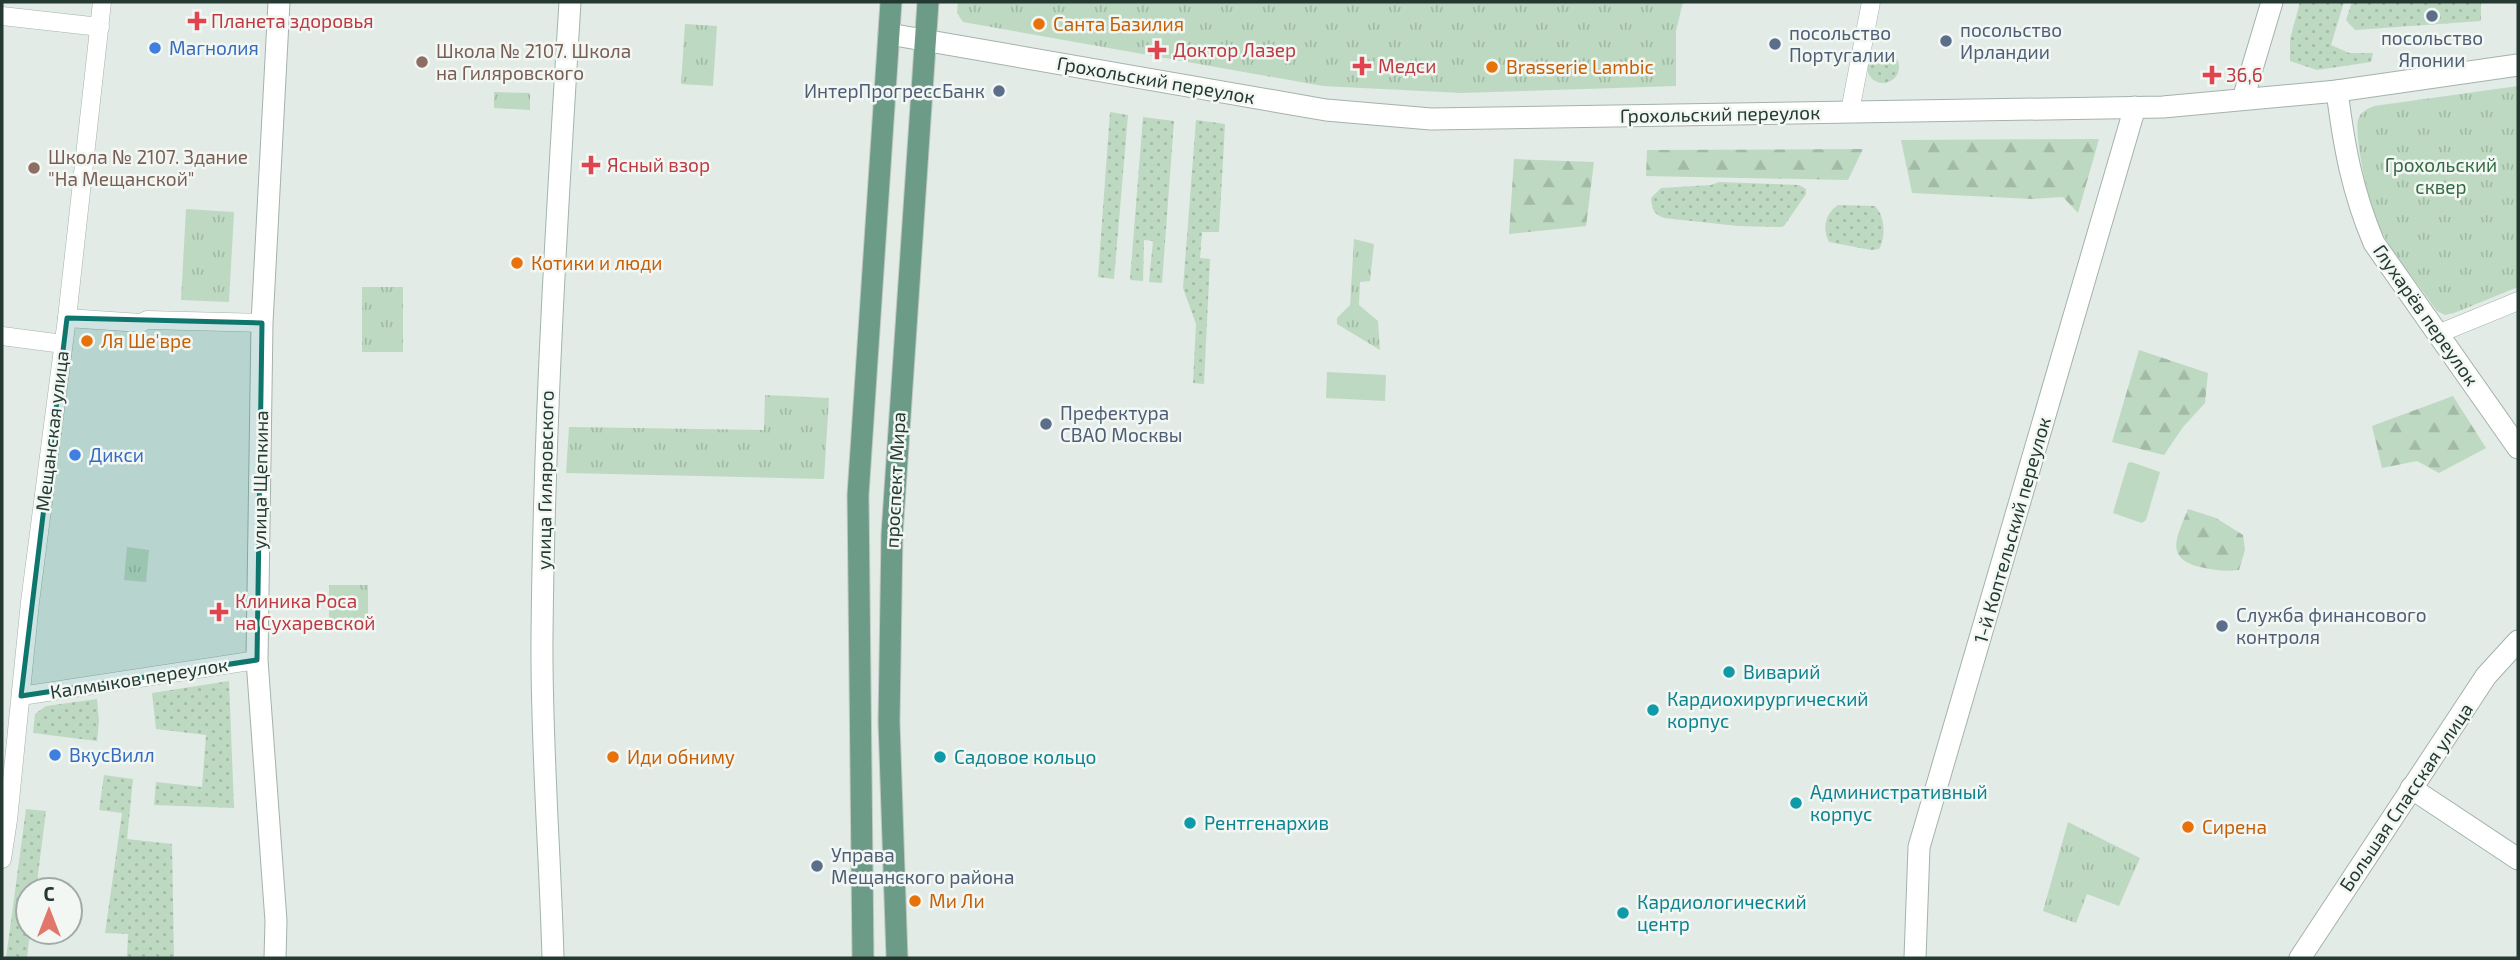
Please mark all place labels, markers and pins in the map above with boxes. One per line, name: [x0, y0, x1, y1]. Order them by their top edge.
marker: посольство Японии: [2424, 8, 2440, 24]
place label: Планета здоровья: [211, 9, 374, 32]
place label: Санта Базилия: [1053, 12, 1184, 35]
marker: Планета здоровья: [189, 13, 205, 29]
marker: Санта Базилия: [1031, 16, 1047, 32]
place label: посольство Ирландии: [1960, 18, 2062, 63]
place label: посольство Португалии: [1789, 21, 1895, 67]
place label: посольство Японии: [2381, 26, 2483, 71]
marker: посольство Ирландии: [1938, 33, 1954, 49]
place label: Магнолия: [169, 36, 259, 59]
marker: посольство Португалии: [1767, 36, 1783, 52]
place label: Доктор Лазер: [1173, 38, 1296, 61]
place label: Школа № 2107. Школа на Гиляровского: [436, 39, 631, 84]
marker: Магнолия: [147, 40, 163, 56]
marker: Доктор Лазер: [1147, 40, 1167, 60]
marker: Школа № 2107. Школа на Гиляровского: [414, 54, 430, 70]
place label: Медси: [1378, 54, 1436, 77]
place label: Brasserie Lambic: [1506, 55, 1654, 78]
marker: Медси: [1352, 56, 1372, 76]
marker: Brasserie Lambic: [1484, 59, 1500, 75]
place label: 36,6: [2226, 63, 2263, 86]
marker: 36,6: [2204, 67, 2220, 83]
place label: ИнтерПрогрессБанк: [804, 79, 985, 102]
marker: ИнтерПрогрессБанк: [991, 83, 1007, 99]
place label: Школа № 2107. Здание "На Мещанской": [48, 145, 248, 190]
place label: Ясный взор: [607, 153, 710, 176]
marker: Ясный взор: [581, 155, 601, 175]
marker: Школа № 2107. Здание "На Мещанской": [26, 160, 42, 176]
place label: Котики и люди: [531, 251, 662, 274]
marker: Котики и люди: [509, 255, 525, 271]
place label: Ля Ше'вре: [101, 329, 191, 352]
marker: Ля Ше'вре: [79, 333, 95, 349]
place label: Префектура СВАО Москвы: [1060, 401, 1183, 446]
marker: Префектура СВАО Москвы: [1038, 416, 1054, 432]
place label: Дикси: [89, 443, 144, 466]
marker: Дикси: [67, 447, 83, 463]
place label: Клиника Роса на Сухаревской: [235, 589, 375, 635]
marker: Клиника Роса на Сухаревской: [209, 602, 229, 622]
place label: Служба финансового контроля: [2236, 603, 2427, 648]
marker: Служба финансового контроля: [2214, 618, 2230, 634]
place label: Виварий: [1743, 660, 1820, 683]
marker: Виварий: [1721, 664, 1737, 680]
place label: Кардиохирургический корпус: [1667, 687, 1868, 733]
marker: Кардиохирургический корпус: [1645, 702, 1661, 718]
place label: ВкусВилл: [69, 743, 155, 767]
place label: Иди обниму: [627, 745, 735, 769]
place label: Садовое кольцо: [954, 745, 1096, 768]
marker: ВкусВилл: [47, 747, 63, 763]
marker: Иди обниму: [605, 749, 621, 765]
marker: Садовое кольцо: [932, 749, 948, 765]
place label: Административный корпус: [1810, 780, 1988, 826]
marker: Административный корпус: [1788, 795, 1804, 811]
place label: Рентгенархив: [1204, 811, 1329, 834]
marker: Рентгенархив: [1182, 815, 1198, 831]
place label: Сирена: [2202, 815, 2267, 838]
marker: Сирена: [2180, 819, 2196, 835]
place label: Управа Мещанского района: [831, 843, 1014, 888]
marker: Управа Мещанского района: [809, 858, 825, 874]
place label: Ми Ли: [929, 889, 985, 912]
place label: Кардиологический центр: [1637, 890, 1807, 935]
marker: Ми Ли: [907, 893, 923, 909]
marker: Кардиологический центр: [1615, 905, 1631, 921]

